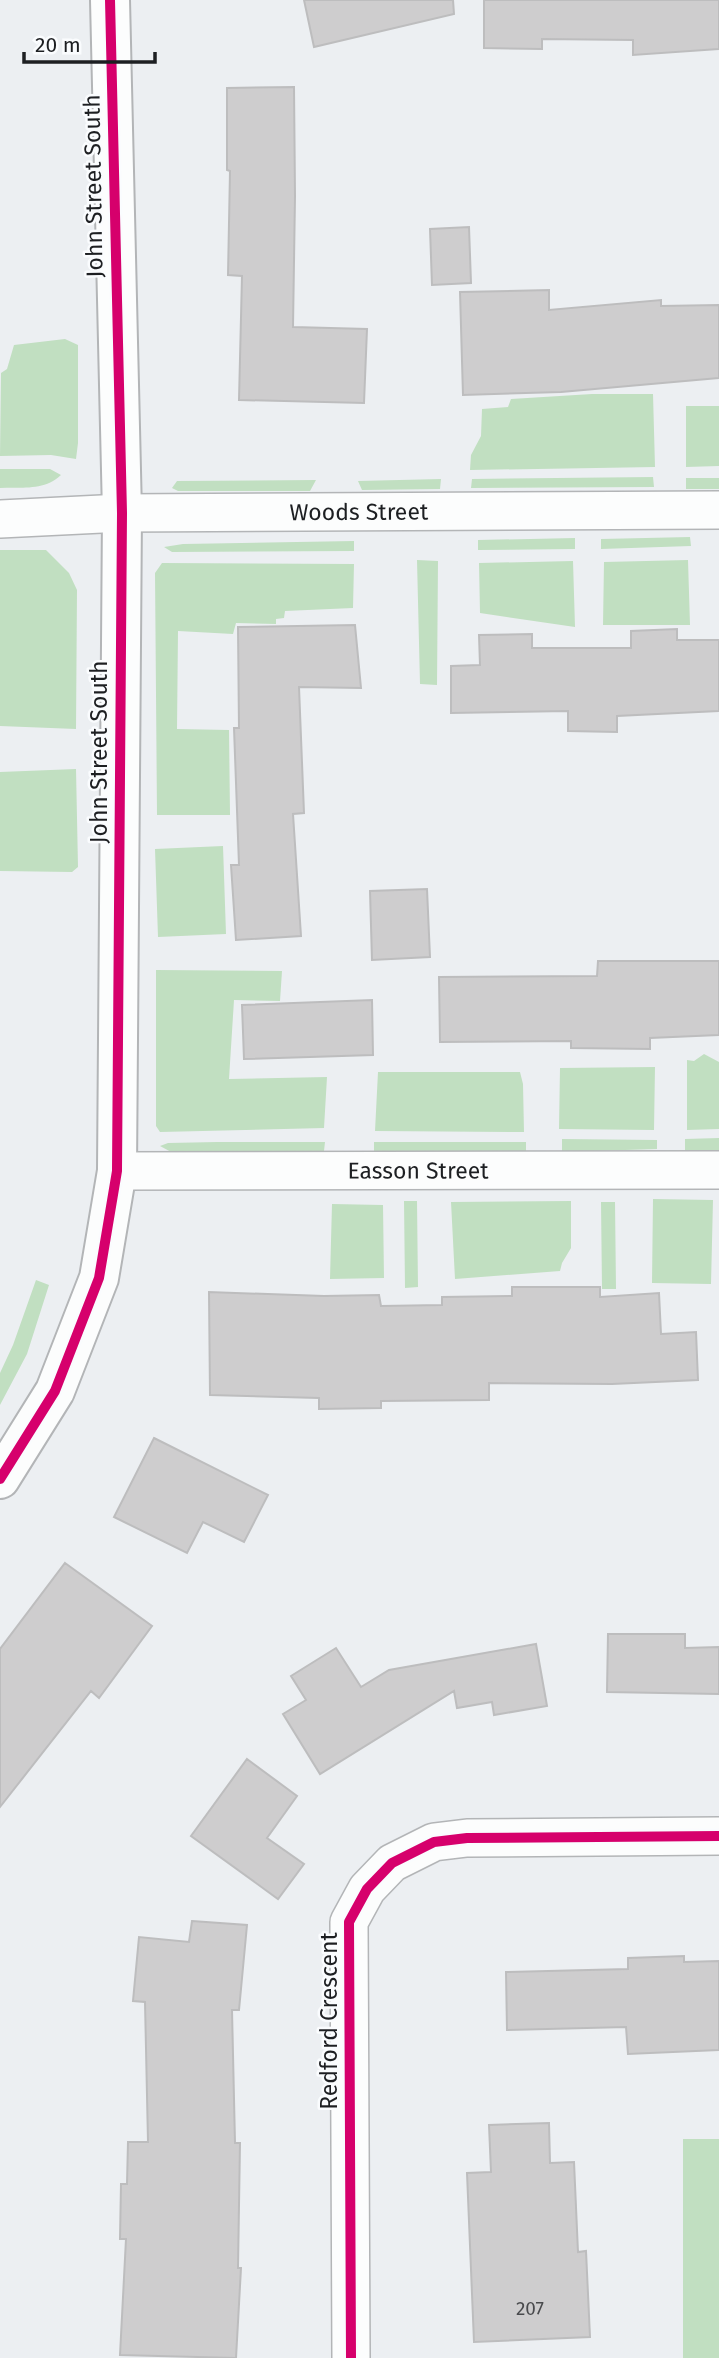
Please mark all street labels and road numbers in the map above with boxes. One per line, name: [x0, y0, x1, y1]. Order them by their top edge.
street label: John Street South: [77, 94, 109, 278]
street label: Woods Street: [289, 497, 429, 526]
street label: John Street South: [85, 660, 113, 844]
street label: Easson Street: [347, 1156, 489, 1185]
street label: Redford Crescent: [315, 1931, 343, 2110]

